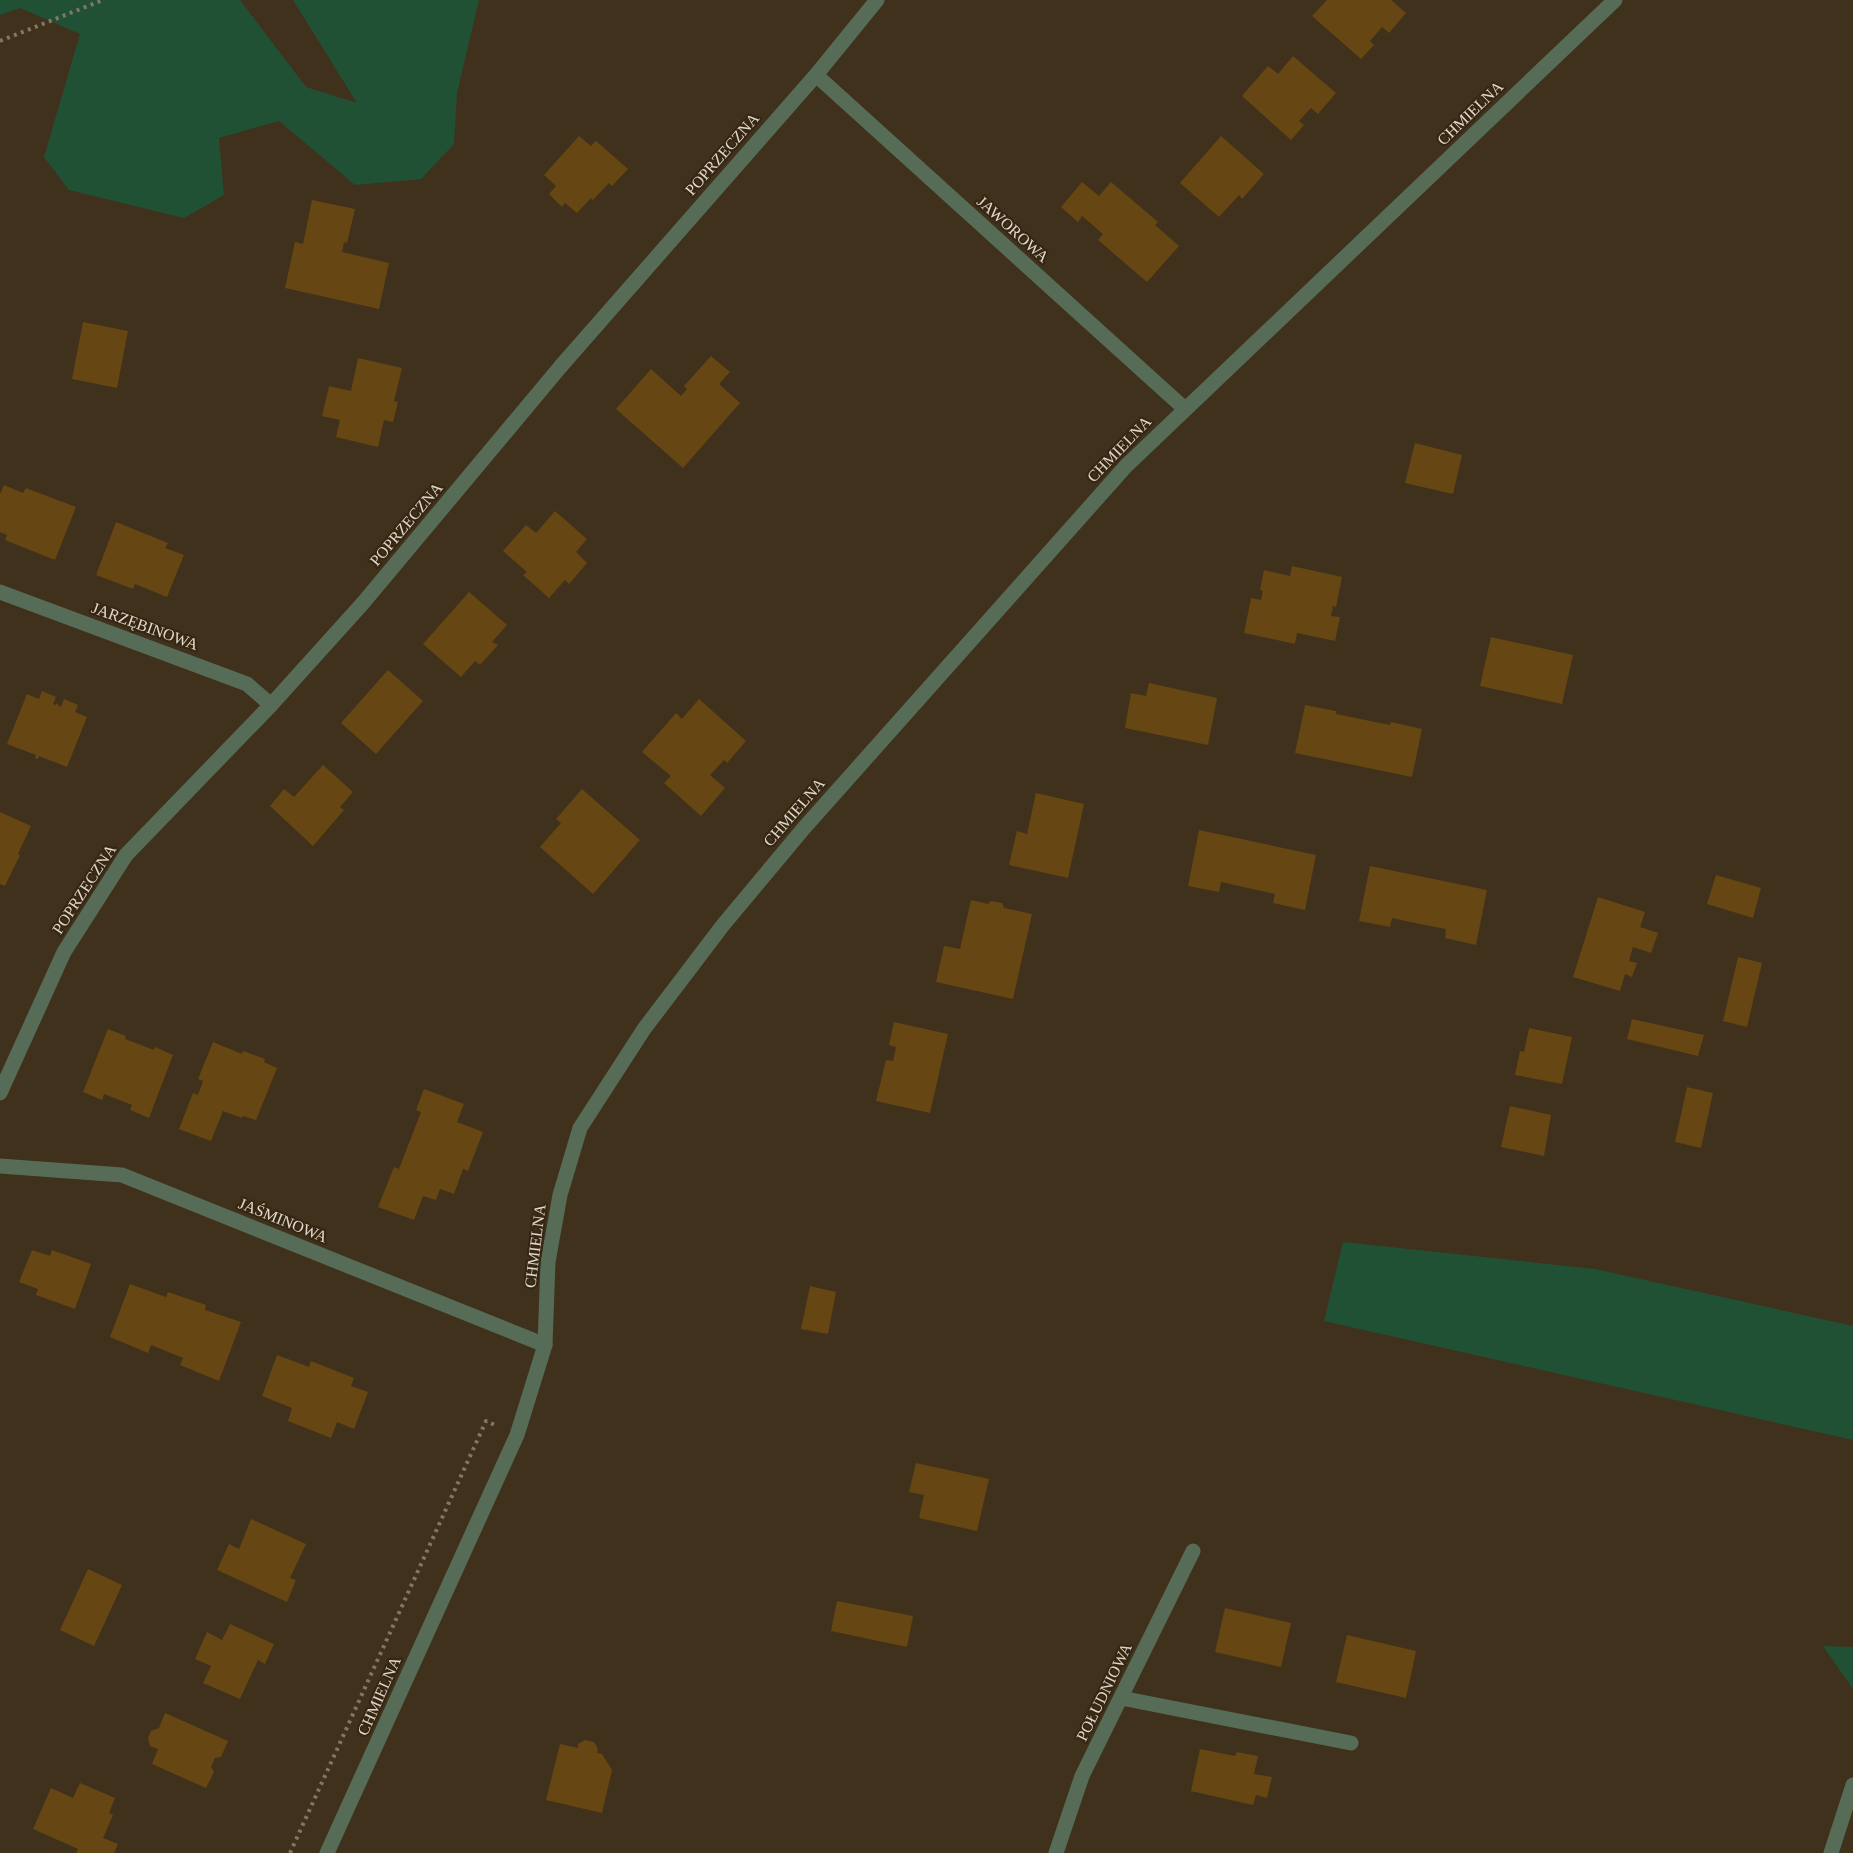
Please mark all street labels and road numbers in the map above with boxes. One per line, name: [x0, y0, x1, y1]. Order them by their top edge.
street label: CHMIELNA: [1434, 77, 1507, 148]
street label: POPRZECZNA: [682, 109, 763, 198]
street label: JAWOROWA: [974, 192, 1053, 266]
street label: CHMIELNA: [1084, 412, 1155, 485]
street label: POPRZECZNA: [366, 479, 446, 569]
street label: JARZĘBINOWA: [89, 599, 201, 654]
street label: CHMIELNA: [760, 774, 828, 849]
street label: POPRZECZNA: [49, 841, 119, 937]
street label: JAŚMINOWA: [236, 1194, 331, 1246]
street label: CHMIELNA: [521, 1203, 549, 1289]
street label: POŁUDNIOWA: [1073, 1640, 1135, 1744]
street label: CHMIELNA: [354, 1654, 404, 1738]

